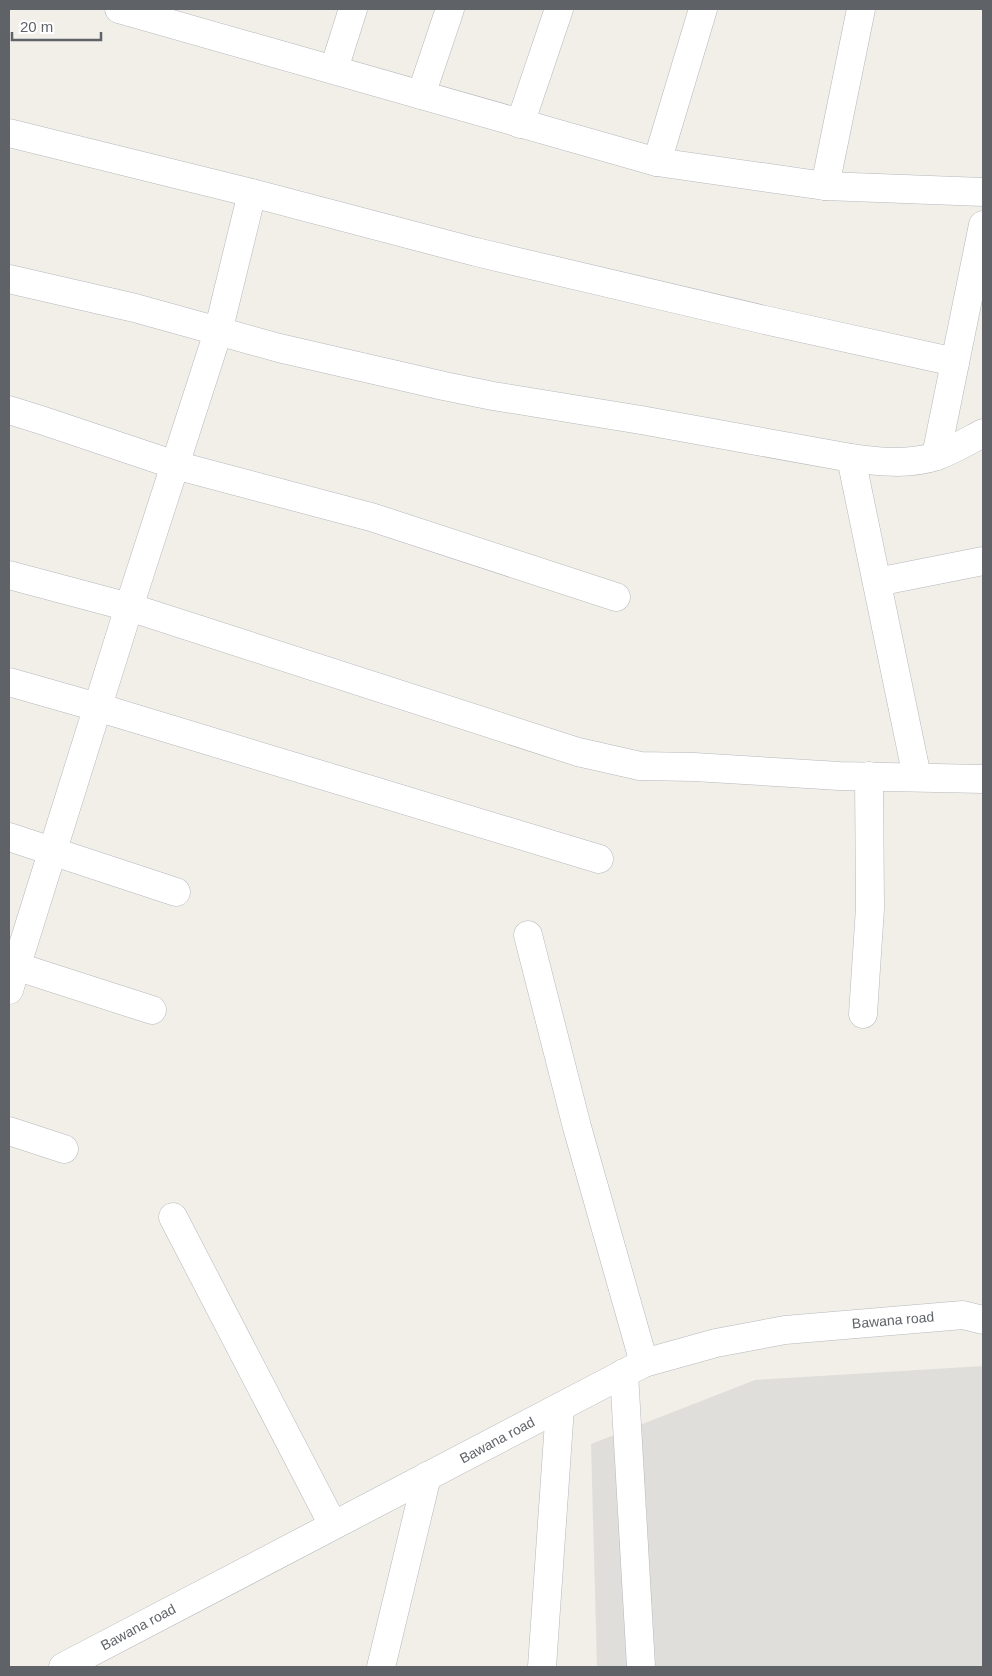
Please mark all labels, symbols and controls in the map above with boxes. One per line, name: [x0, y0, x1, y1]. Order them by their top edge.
scale bar: [12, 10, 101, 42]
text: 20 m: [20, 18, 53, 35]
street label: Bawana road: [851, 1308, 935, 1332]
street label: Bawana road: [457, 1414, 537, 1466]
street label: Bawana road: [98, 1601, 178, 1653]

